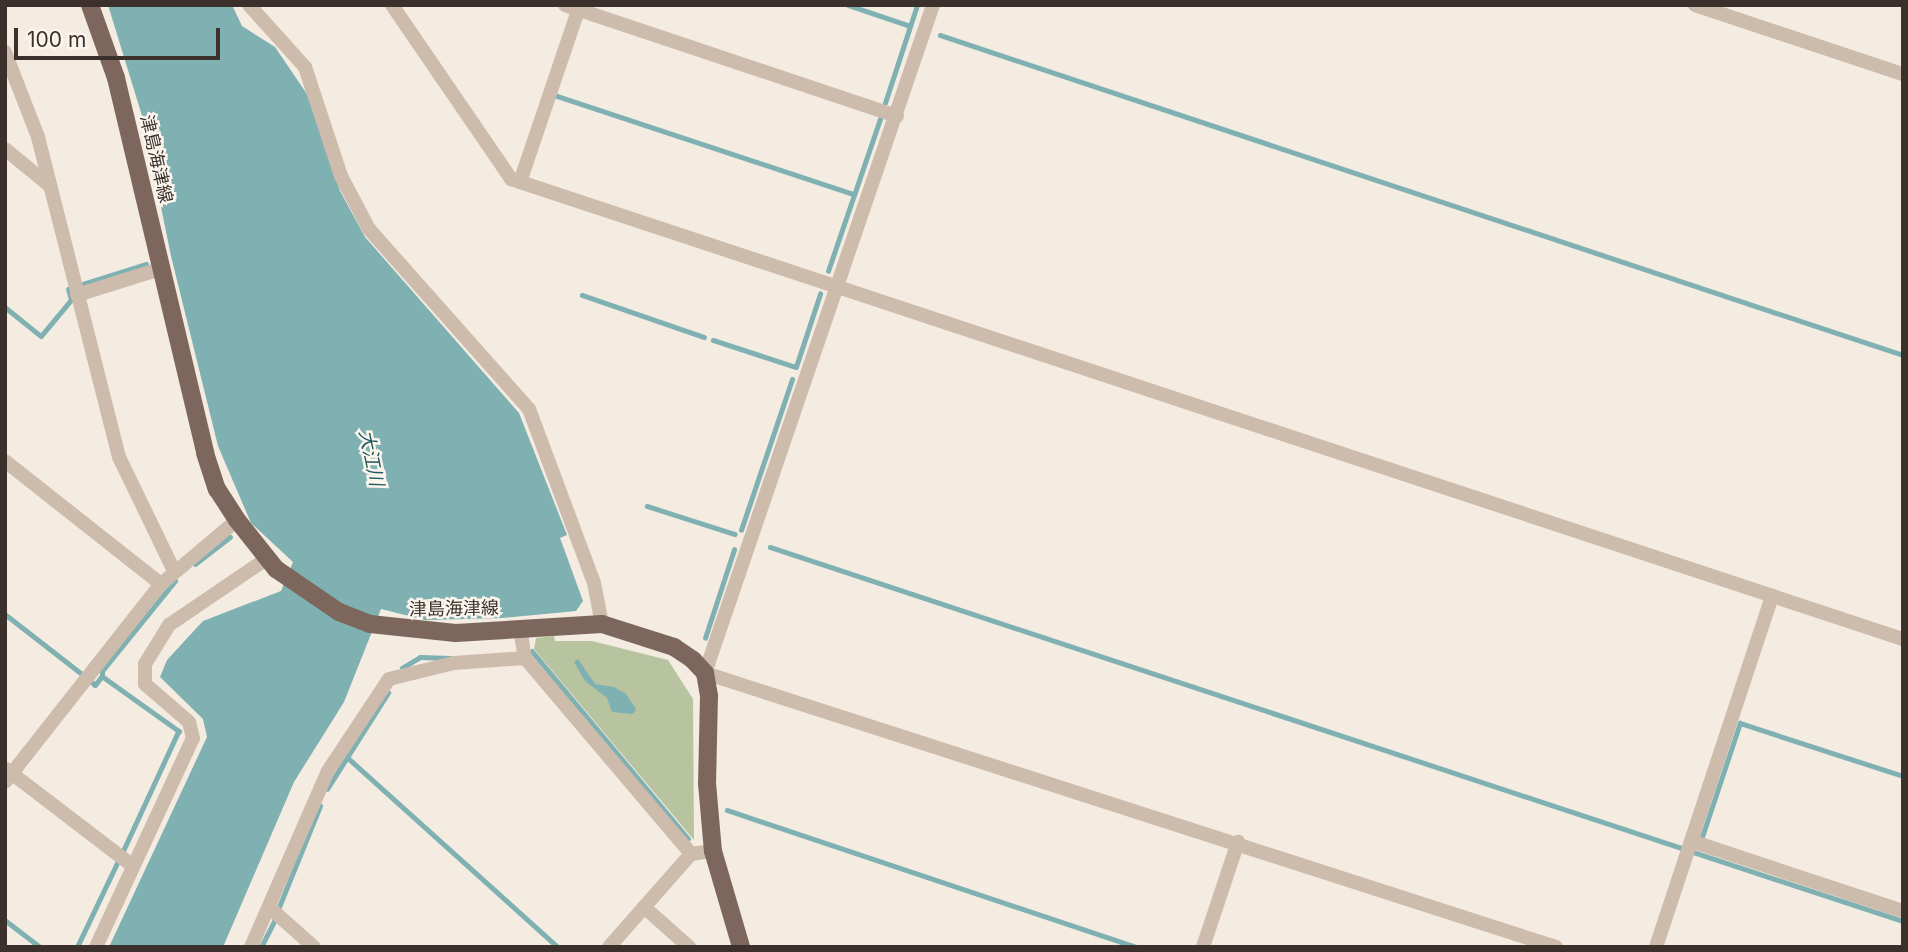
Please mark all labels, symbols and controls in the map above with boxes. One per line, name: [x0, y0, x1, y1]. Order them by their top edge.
scale bar: [18, 14, 224, 58]
text: 100 m: [27, 27, 86, 52]
street label: 津島海津線: [135, 113, 177, 205]
water label: 大江川: [354, 428, 388, 488]
street label: 津島海津線: [409, 597, 499, 621]

